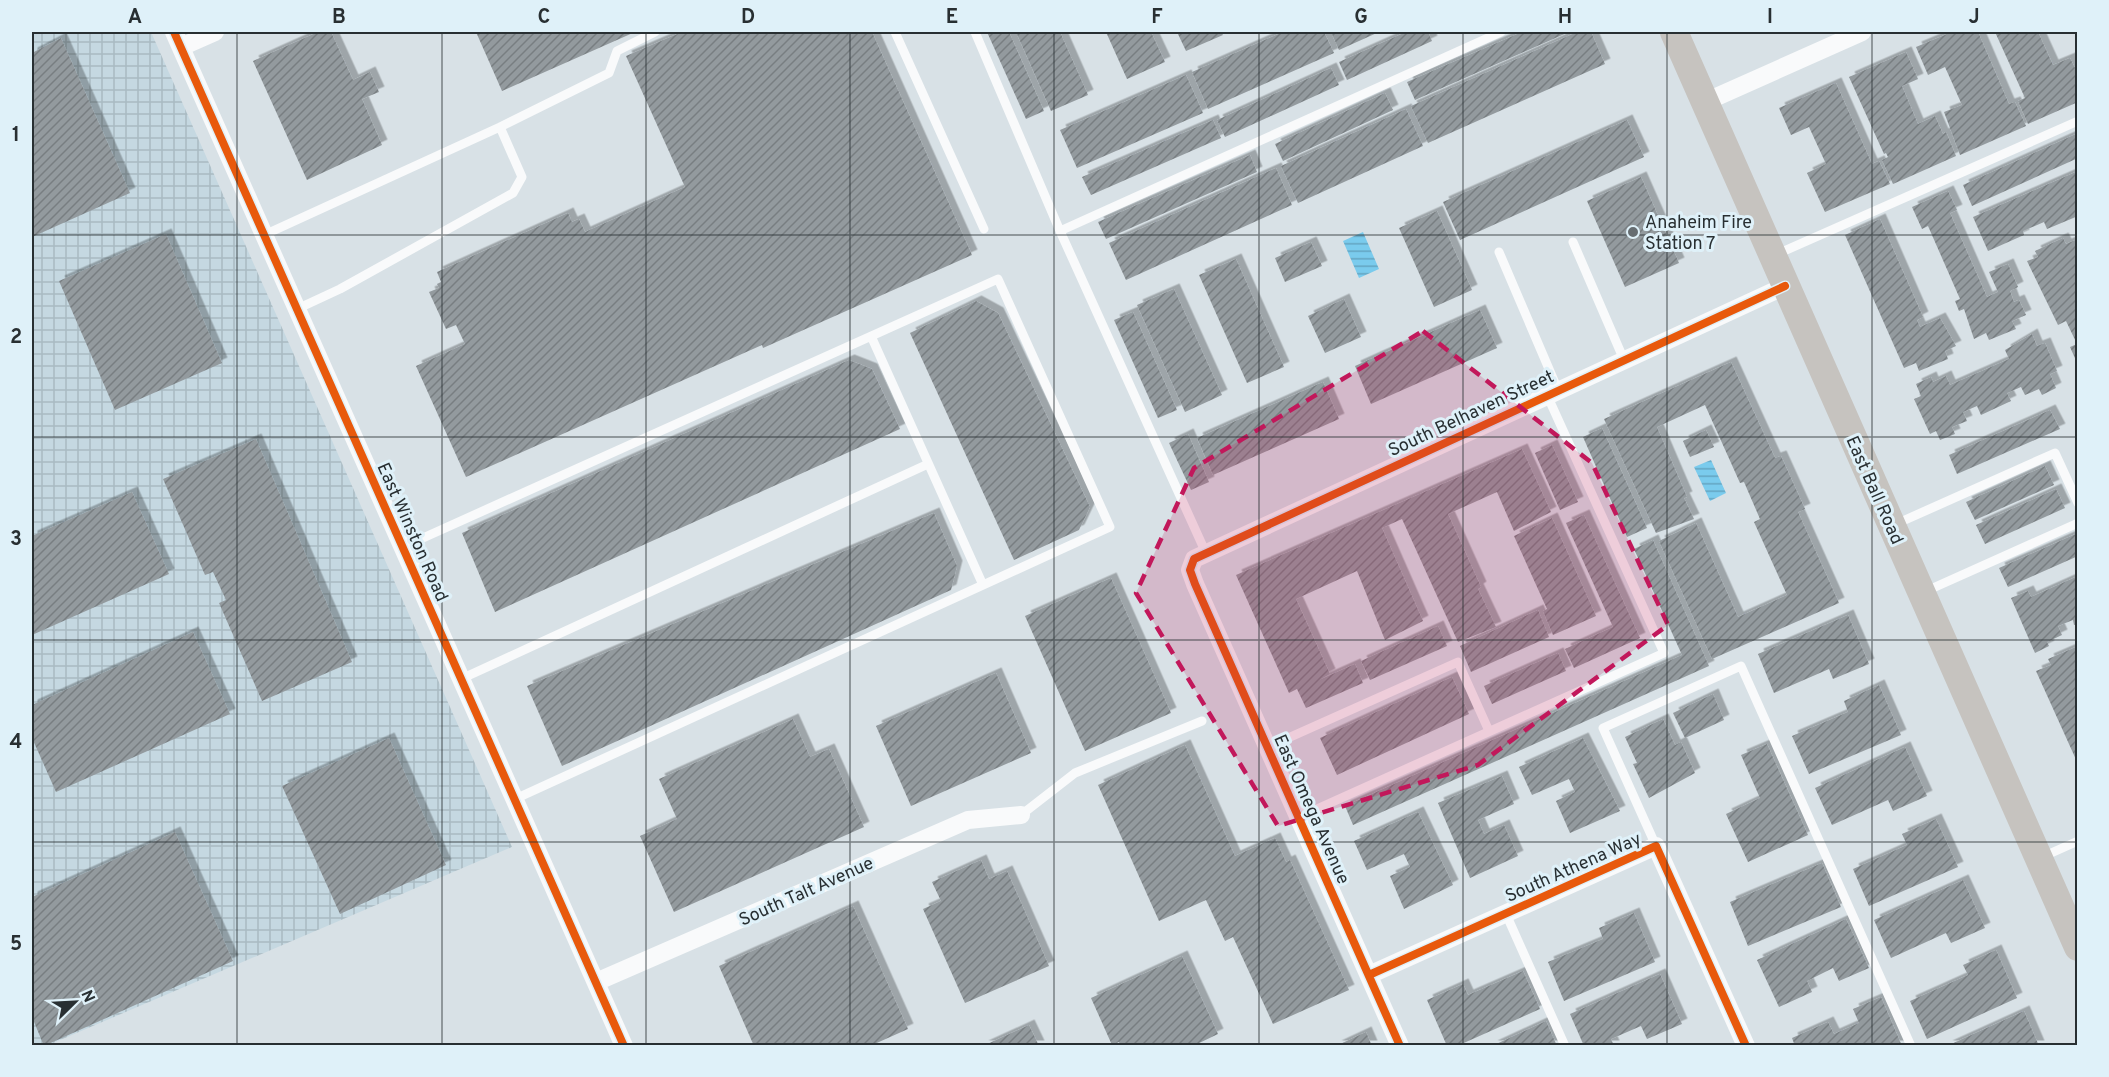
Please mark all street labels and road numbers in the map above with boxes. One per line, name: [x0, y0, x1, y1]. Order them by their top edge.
street label: South Belhaven Street: [1385, 366, 1558, 463]
street label: East Ball Road: [1839, 433, 1908, 548]
street label: East Winston Road: [371, 460, 453, 606]
street label: East Omega Avenue: [1267, 731, 1354, 888]
street label: South Athena Way: [1502, 828, 1645, 909]
street label: South Talt Avenue: [736, 852, 877, 932]

